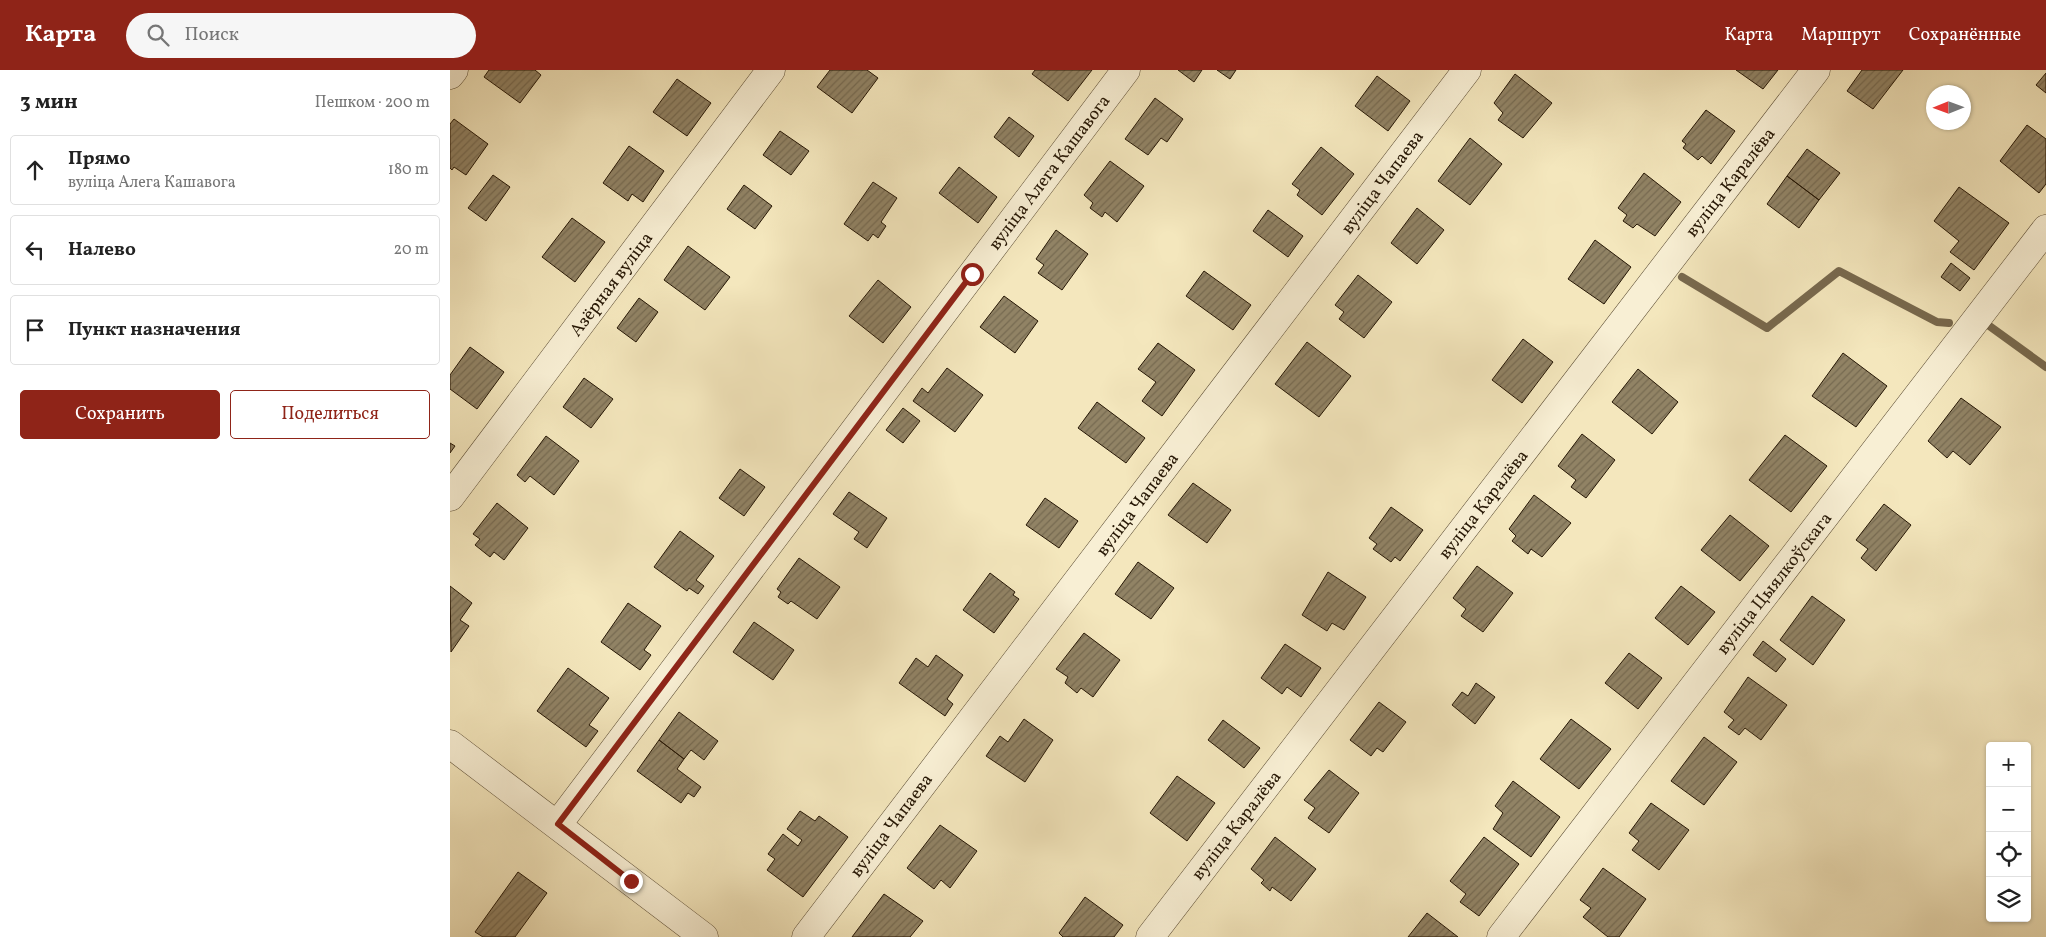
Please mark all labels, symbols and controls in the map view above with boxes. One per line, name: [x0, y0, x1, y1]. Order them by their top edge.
search box: [126, 13, 476, 58]
text: Карта: [25, 18, 96, 52]
icon: search: [144, 21, 172, 49]
text: Поиск: [184, 22, 239, 48]
text: Карта: [1724, 23, 1773, 48]
text: Маршрут: [1801, 23, 1881, 48]
text: Сохранённые: [1909, 23, 2021, 48]
north arrow: [1926, 85, 1971, 130]
text: 3 мин: [20, 88, 78, 117]
street label: вуліца Алега Кашавога: [983, 90, 1117, 256]
text: Пешком · 200 m: [315, 92, 430, 114]
street label: вуліца Каралёва: [1680, 123, 1782, 243]
street label: вуліца Чапаева: [1336, 126, 1431, 240]
text: Прямо: [68, 146, 130, 172]
icon: ahead: [21, 156, 49, 184]
text: 180 m: [388, 159, 429, 181]
text: вуліца Алега Кашавога: [68, 172, 236, 194]
street label: Азёрная вуліца: [565, 227, 660, 342]
icon: left: [21, 236, 49, 264]
text: Налево: [68, 237, 136, 263]
text: 20 m: [394, 239, 429, 261]
route start: [961, 263, 984, 286]
icon: arrive: [21, 316, 49, 344]
text: Пункт назначения: [68, 317, 241, 343]
button: Сохранить: [20, 390, 220, 439]
button: Поделиться: [230, 390, 430, 439]
street label: вуліца Каралёва: [1433, 445, 1535, 565]
street label: вуліца Чапаева: [1091, 448, 1186, 562]
street label: вуліца Цыялкоўскага: [1712, 507, 1839, 660]
map controls: [1986, 742, 2031, 922]
button: +: [1986, 742, 2031, 787]
street label: вуліца Каралёва: [1186, 766, 1288, 886]
street label: вуліца Чапаева: [845, 769, 940, 883]
button: −: [1986, 787, 2031, 832]
button: locate: [1986, 832, 2031, 877]
route end: [620, 870, 643, 893]
button: layers: [1986, 877, 2031, 922]

